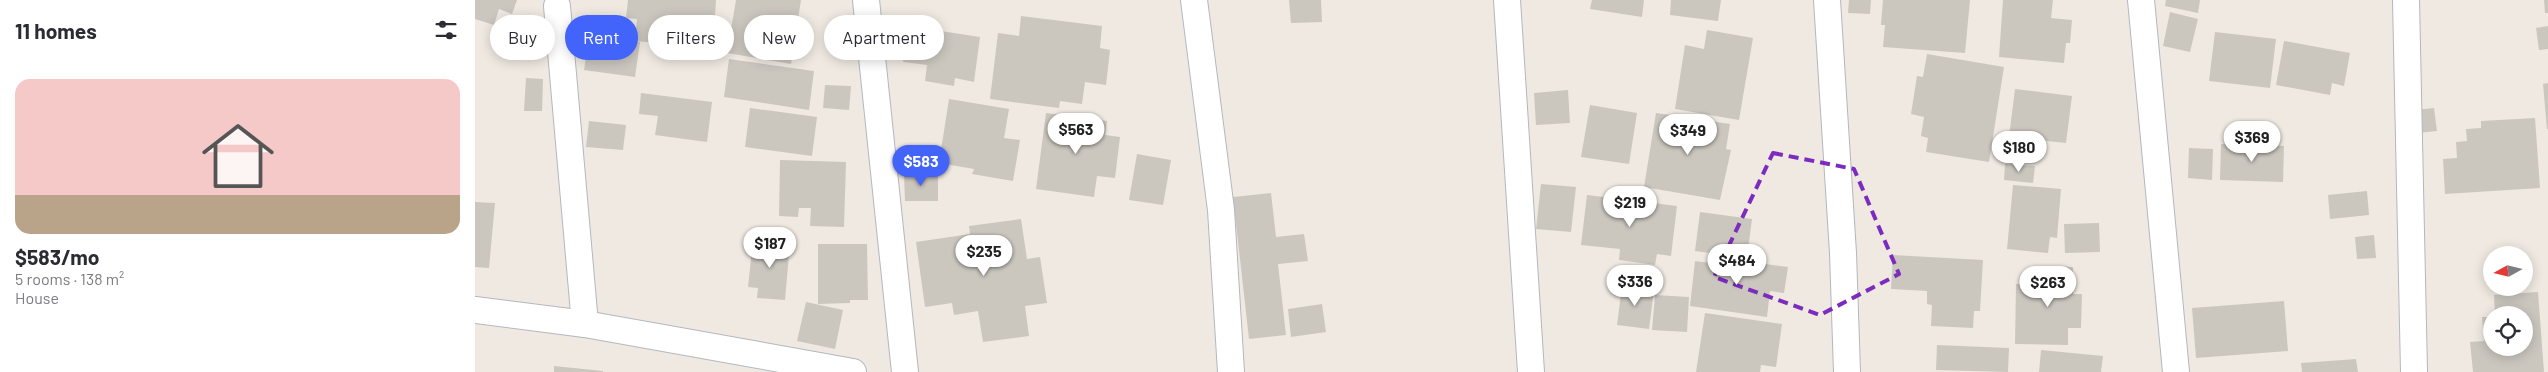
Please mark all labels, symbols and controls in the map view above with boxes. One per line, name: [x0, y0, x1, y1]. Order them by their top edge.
chip: Buy: [490, 15, 555, 60]
chip: Rent: [565, 15, 638, 60]
chip: Filters: [648, 15, 734, 60]
chip: New: [744, 15, 814, 60]
chip: Apartment: [824, 15, 944, 60]
icon: filters: [432, 16, 460, 44]
text: 11 homes: [15, 18, 97, 43]
icon: home: [193, 111, 283, 201]
pin: $563: [1046, 112, 1106, 155]
pin: $349: [1658, 114, 1718, 156]
text: $563: [1058, 119, 1094, 138]
text: $349: [1670, 120, 1706, 139]
pin: $369: [2222, 120, 2282, 163]
text: $369: [2235, 127, 2269, 146]
pin: $180: [1989, 130, 2049, 173]
text: $180: [2003, 137, 2035, 156]
pin: $583: [891, 144, 951, 187]
text: $583: [903, 151, 939, 170]
pin: $219: [1600, 186, 1660, 228]
text: $219: [1614, 192, 1646, 211]
pin: $187: [740, 226, 800, 269]
text: $187: [754, 233, 786, 252]
pin: $235: [954, 234, 1014, 277]
text: $235: [966, 241, 1002, 260]
text: $583/mo: [15, 244, 100, 269]
pin: $484: [1707, 244, 1767, 286]
north arrow: [2483, 246, 2533, 296]
map controls: [2483, 246, 2533, 356]
text: $484: [1718, 250, 1756, 269]
pin: $336: [1605, 264, 1665, 307]
pin: $263: [2018, 266, 2078, 308]
text: 5 rooms · 138 m²: [15, 269, 124, 288]
text: $336: [1617, 271, 1653, 290]
text: $263: [2030, 272, 2066, 291]
text: House: [15, 288, 59, 307]
button: locate: [2483, 306, 2533, 356]

